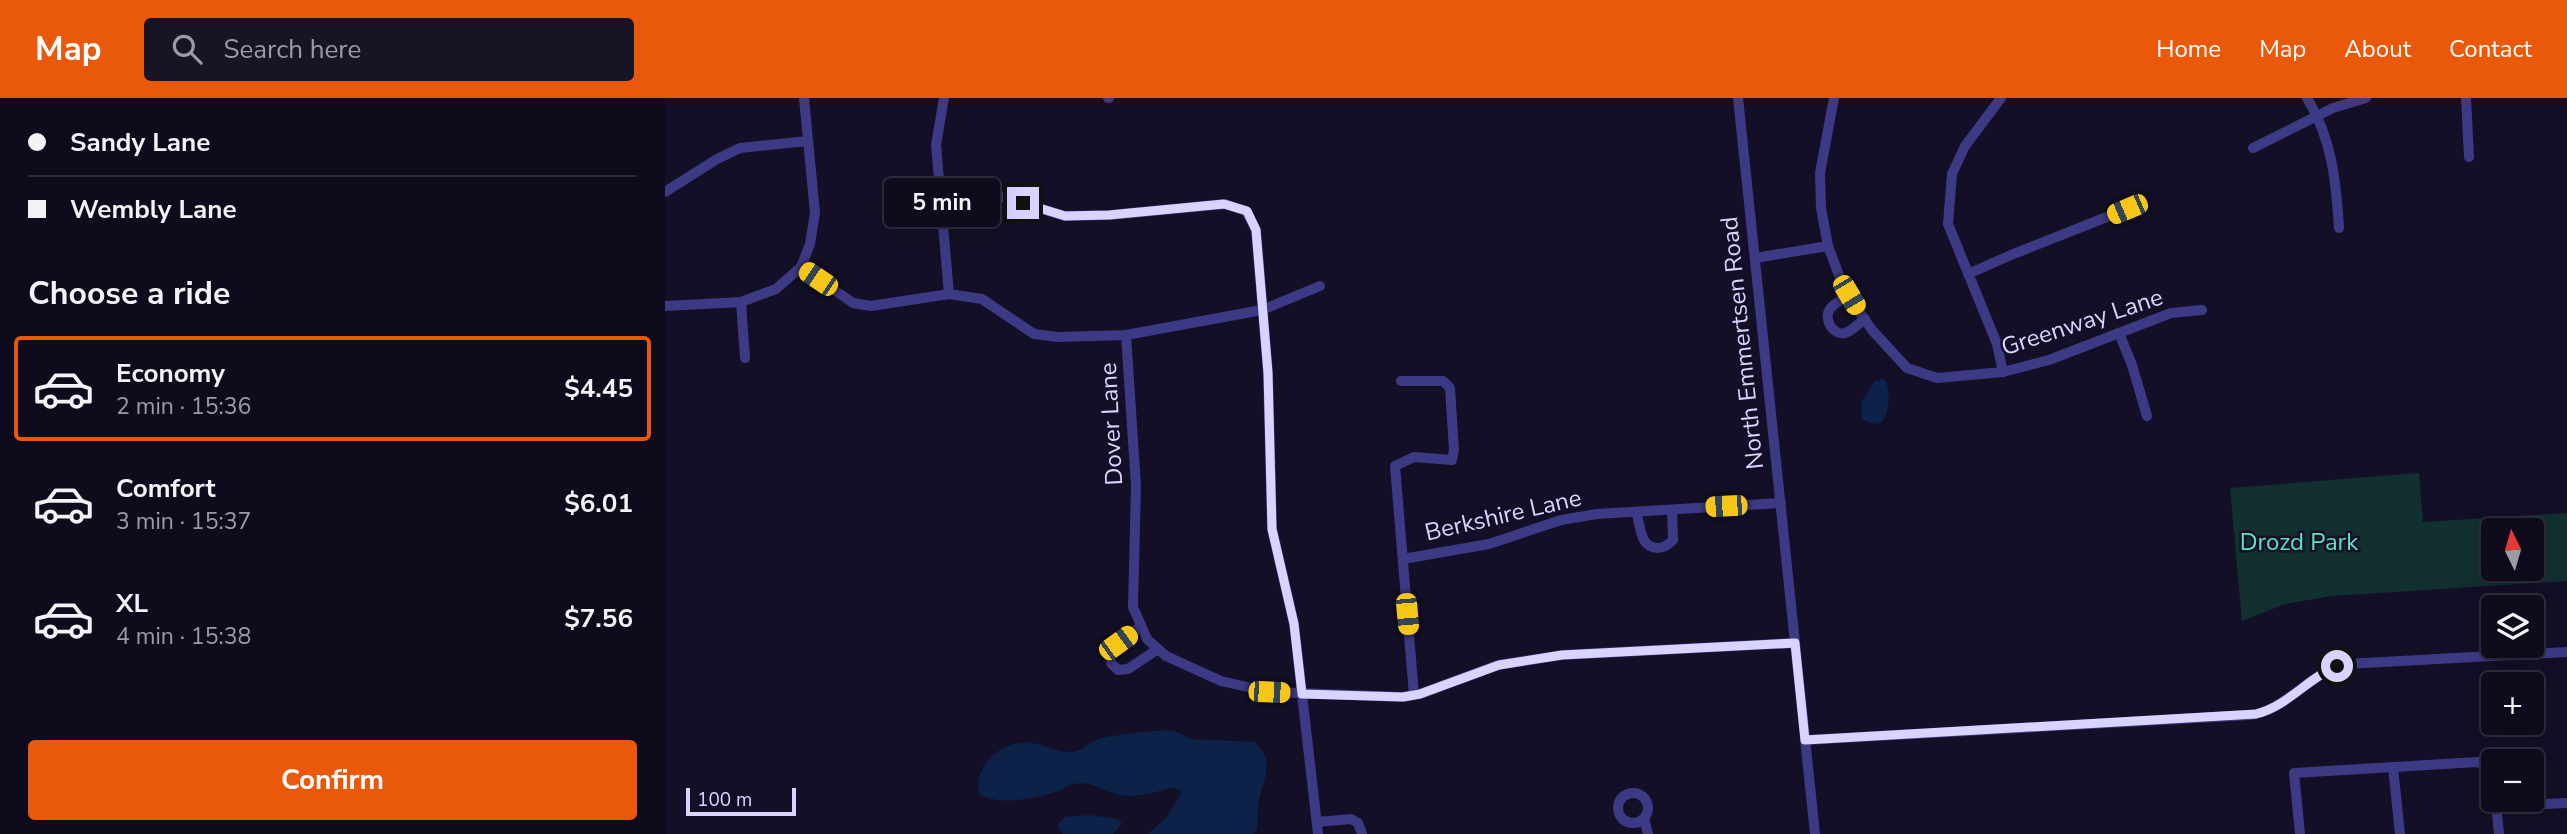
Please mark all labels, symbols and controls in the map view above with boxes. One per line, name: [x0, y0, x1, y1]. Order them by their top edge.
search box: [144, 18, 634, 81]
text: Map: [35, 27, 102, 72]
icon: search: [168, 30, 206, 68]
text: Search here: [224, 32, 361, 67]
text: Home: [2156, 33, 2221, 65]
text: Map: [2259, 33, 2306, 65]
text: About: [2344, 33, 2411, 65]
text: Contact: [2449, 33, 2532, 65]
text: Sandy Lane: [70, 125, 210, 160]
callout: 5 min: [883, 178, 999, 228]
text: 5 min: [912, 187, 972, 218]
route end: [1007, 187, 1039, 219]
car: [2104, 191, 2151, 227]
text: Wembly Lane: [70, 192, 237, 227]
street label: North Emmertsen Road: [1713, 215, 1771, 471]
car: [795, 259, 842, 299]
text: Choose a ride: [28, 272, 230, 315]
car: [1830, 272, 1869, 318]
street label: Greenway Lane: [1997, 281, 2167, 363]
text: Economy: [116, 356, 225, 391]
icon: car: [32, 357, 95, 420]
street label: Dover Lane: [1092, 362, 1130, 486]
text: $4.45: [564, 371, 633, 406]
text: 2 min · 15:36: [116, 391, 251, 422]
text: Comfort: [116, 471, 216, 506]
icon: car: [32, 472, 95, 535]
street label: Berkshire Lane: [1422, 481, 1584, 549]
text: $6.01: [564, 486, 633, 521]
car: [1705, 494, 1748, 518]
text: 3 min · 15:37: [116, 506, 251, 537]
north arrow: [2481, 518, 2545, 581]
map controls: [2481, 518, 2544, 812]
park label: Drozd Park: [2240, 526, 2359, 558]
text: XL: [116, 586, 148, 621]
icon: car: [32, 587, 95, 650]
car: [1395, 592, 1420, 636]
button: layers: [2481, 595, 2544, 658]
text: $7.56: [564, 601, 633, 636]
text: 4 min · 15:38: [116, 621, 251, 652]
car: [1095, 622, 1142, 664]
route start: [2321, 650, 2353, 682]
button: +: [2481, 672, 2544, 735]
car: [1248, 681, 1291, 703]
button: Confirm: [28, 740, 637, 820]
button: −: [2481, 749, 2544, 812]
scale bar: [686, 785, 796, 817]
text: 100 m: [697, 787, 752, 813]

